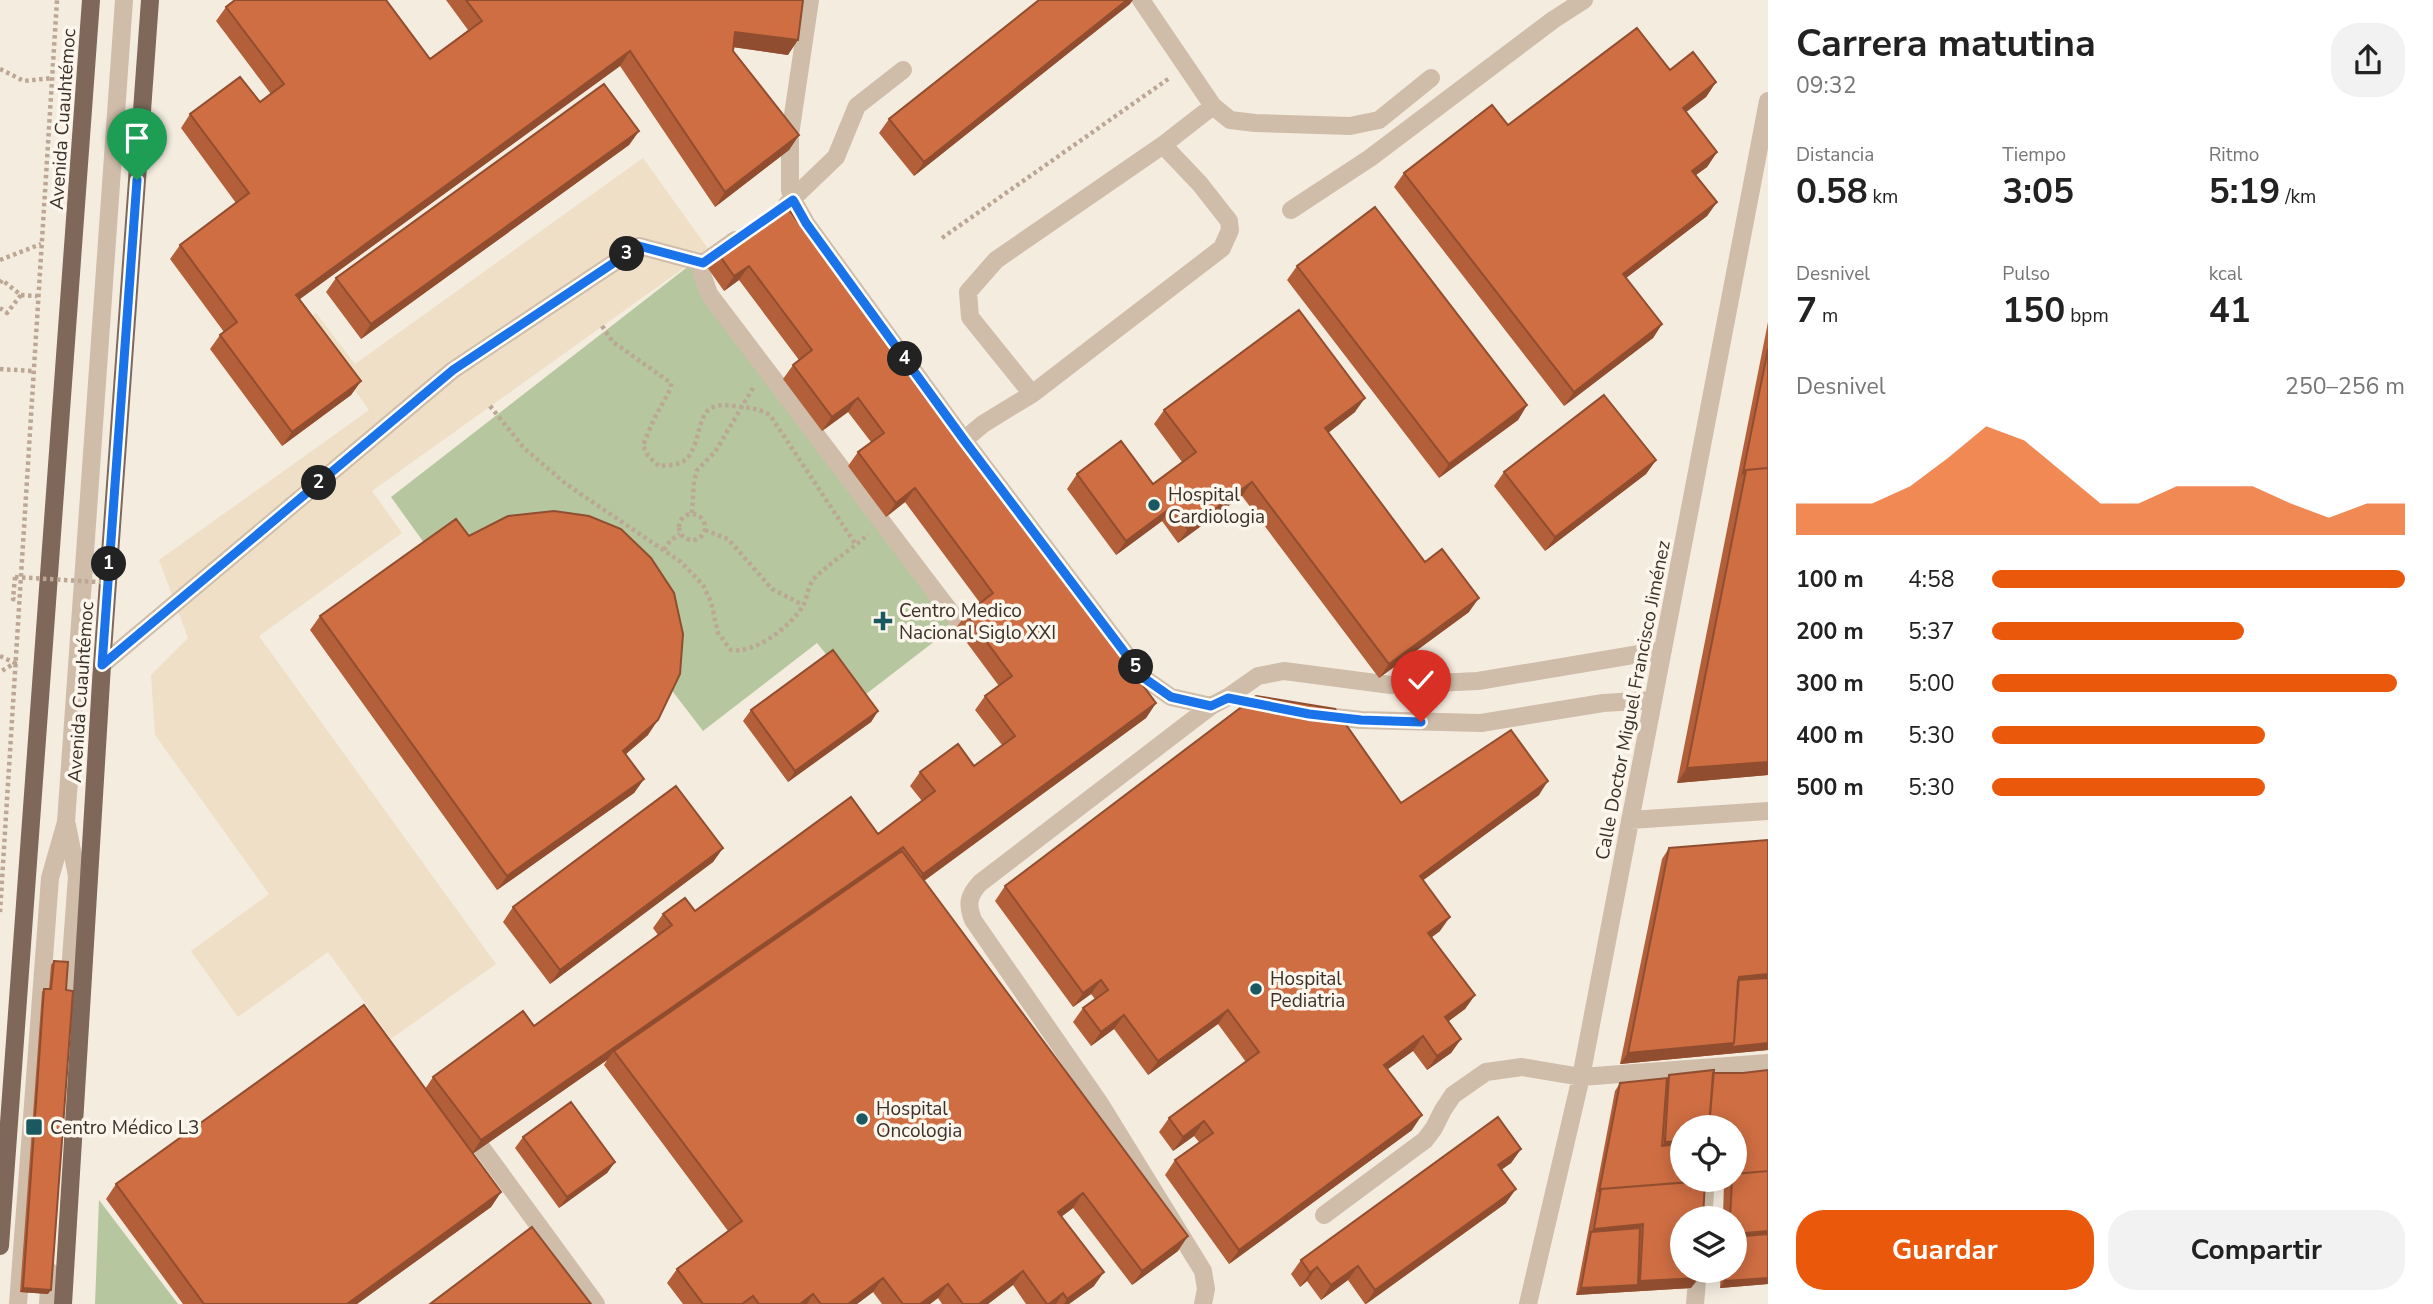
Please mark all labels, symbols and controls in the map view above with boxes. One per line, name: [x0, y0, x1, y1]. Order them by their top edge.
text: Carrera matutina: [1796, 18, 2096, 69]
button: share: [2331, 23, 2405, 97]
street label: Avenida Cuauhtémoc: [44, 27, 82, 210]
text: 09:32: [1796, 70, 1856, 101]
pin: [107, 108, 167, 180]
icon: arrive: [118, 119, 156, 157]
text: Distancia: [1796, 142, 1874, 168]
text: Tiempo: [2002, 142, 2066, 168]
text: Ritmo: [2209, 142, 2259, 168]
text: 0.58: [1796, 168, 1868, 215]
text: 3:05: [2002, 168, 2074, 215]
text: 5:19: [2209, 168, 2280, 215]
text: km: [1868, 184, 1898, 210]
text: /km: [2280, 184, 2316, 210]
pin: 3: [610, 236, 644, 272]
text: 3: [621, 240, 632, 266]
text: Desnivel: [1796, 261, 1870, 287]
text: Pulso: [2002, 261, 2050, 287]
text: kcal: [2209, 261, 2242, 287]
text: 7: [1796, 287, 1817, 334]
text: 150: [2002, 287, 2065, 334]
text: 41: [2209, 287, 2251, 334]
text: m: [1817, 303, 1838, 329]
text: bpm: [2065, 303, 2109, 329]
pin: 4: [888, 342, 922, 376]
text: 4: [899, 345, 910, 371]
text: Desnivel: [1796, 371, 1886, 402]
text: 250–256 m: [2285, 371, 2405, 402]
pin: 2: [302, 466, 336, 500]
text: 2: [313, 469, 324, 495]
place label: Hospital Cardiologia: [1168, 482, 1265, 530]
marker: Hospital Cardiologia: [1146, 497, 1162, 513]
street label: Calle Doctor Miguel Francisco Jiménez: [1589, 538, 1677, 862]
pin: 1: [92, 546, 126, 582]
text: 1: [103, 550, 114, 576]
text: 100 m: [1796, 564, 1864, 595]
text: 4:58: [1908, 564, 1955, 595]
place label: Centro Medico Nacional Siglo XXI: [899, 598, 1056, 646]
street label: Avenida Cuauhtémoc: [62, 600, 100, 783]
marker: Centro Medico Nacional Siglo XXI: [873, 611, 893, 631]
text: 200 m: [1796, 616, 1864, 647]
text: 5:37: [1908, 616, 1955, 647]
pin: 5: [1118, 650, 1154, 684]
pin: [1391, 650, 1451, 722]
text: 5: [1130, 653, 1141, 679]
icon: check: [1402, 661, 1440, 699]
text: 300 m: [1796, 668, 1864, 699]
text: 5:00: [1908, 668, 1955, 699]
text: 400 m: [1796, 720, 1864, 751]
text: 5:30: [1908, 720, 1955, 751]
text: 500 m: [1796, 772, 1864, 803]
text: 5:30: [1908, 772, 1955, 803]
place label: Hospital Pediatria: [1270, 966, 1345, 1014]
marker: Hospital Pediatria: [1248, 981, 1264, 997]
place label: Hospital Oncologia: [876, 1096, 962, 1144]
marker: Hospital Oncologia: [854, 1111, 870, 1127]
place label: Centro Médico L3: [50, 1115, 199, 1141]
map controls: [1670, 1115, 1747, 1283]
button: locate: [1670, 1115, 1747, 1192]
marker: Centro Médico L3: [24, 1117, 44, 1137]
button: layers: [1670, 1206, 1747, 1283]
button: Guardar: [1796, 1210, 2094, 1290]
button: Compartir: [2108, 1210, 2405, 1290]

